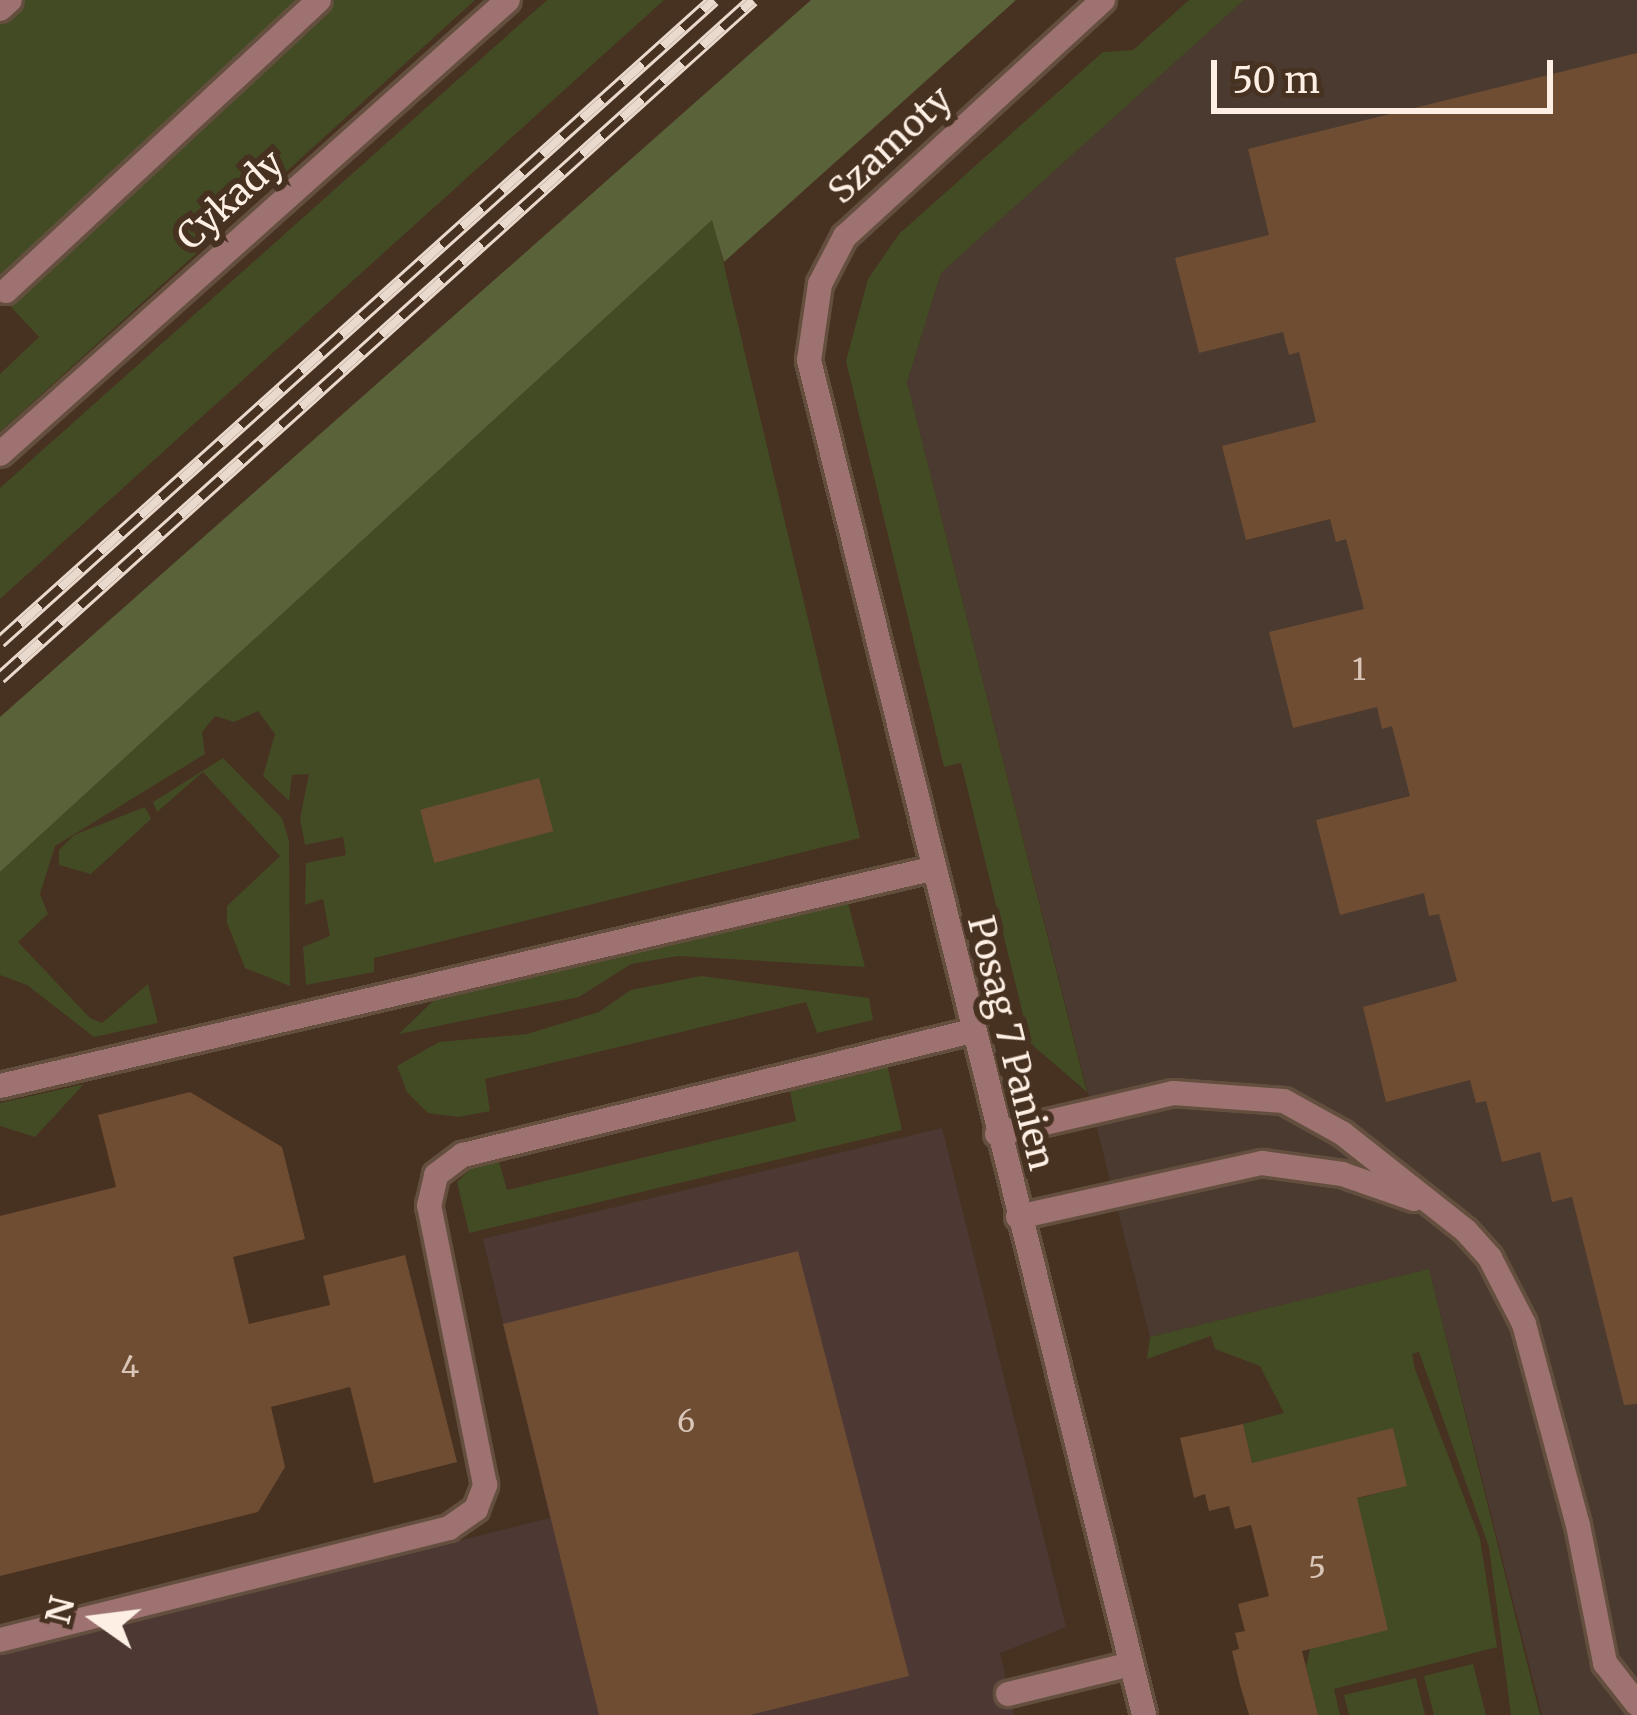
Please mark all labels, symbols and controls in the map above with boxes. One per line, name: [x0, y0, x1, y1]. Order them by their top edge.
scale bar: [1217, 36, 1559, 110]
text: 50 m: [1232, 58, 1320, 103]
street label: Szamoty: [820, 77, 960, 213]
street label: Cykady: [168, 141, 292, 259]
house number: 1: [1352, 651, 1366, 687]
street label: Posag 7 Panien: [959, 912, 1063, 1174]
house number: 4: [121, 1348, 139, 1384]
house number: 6: [677, 1403, 695, 1439]
house number: 5: [1308, 1549, 1326, 1585]
north arrow: [36, 1559, 156, 1679]
text: N: [38, 1593, 84, 1628]

